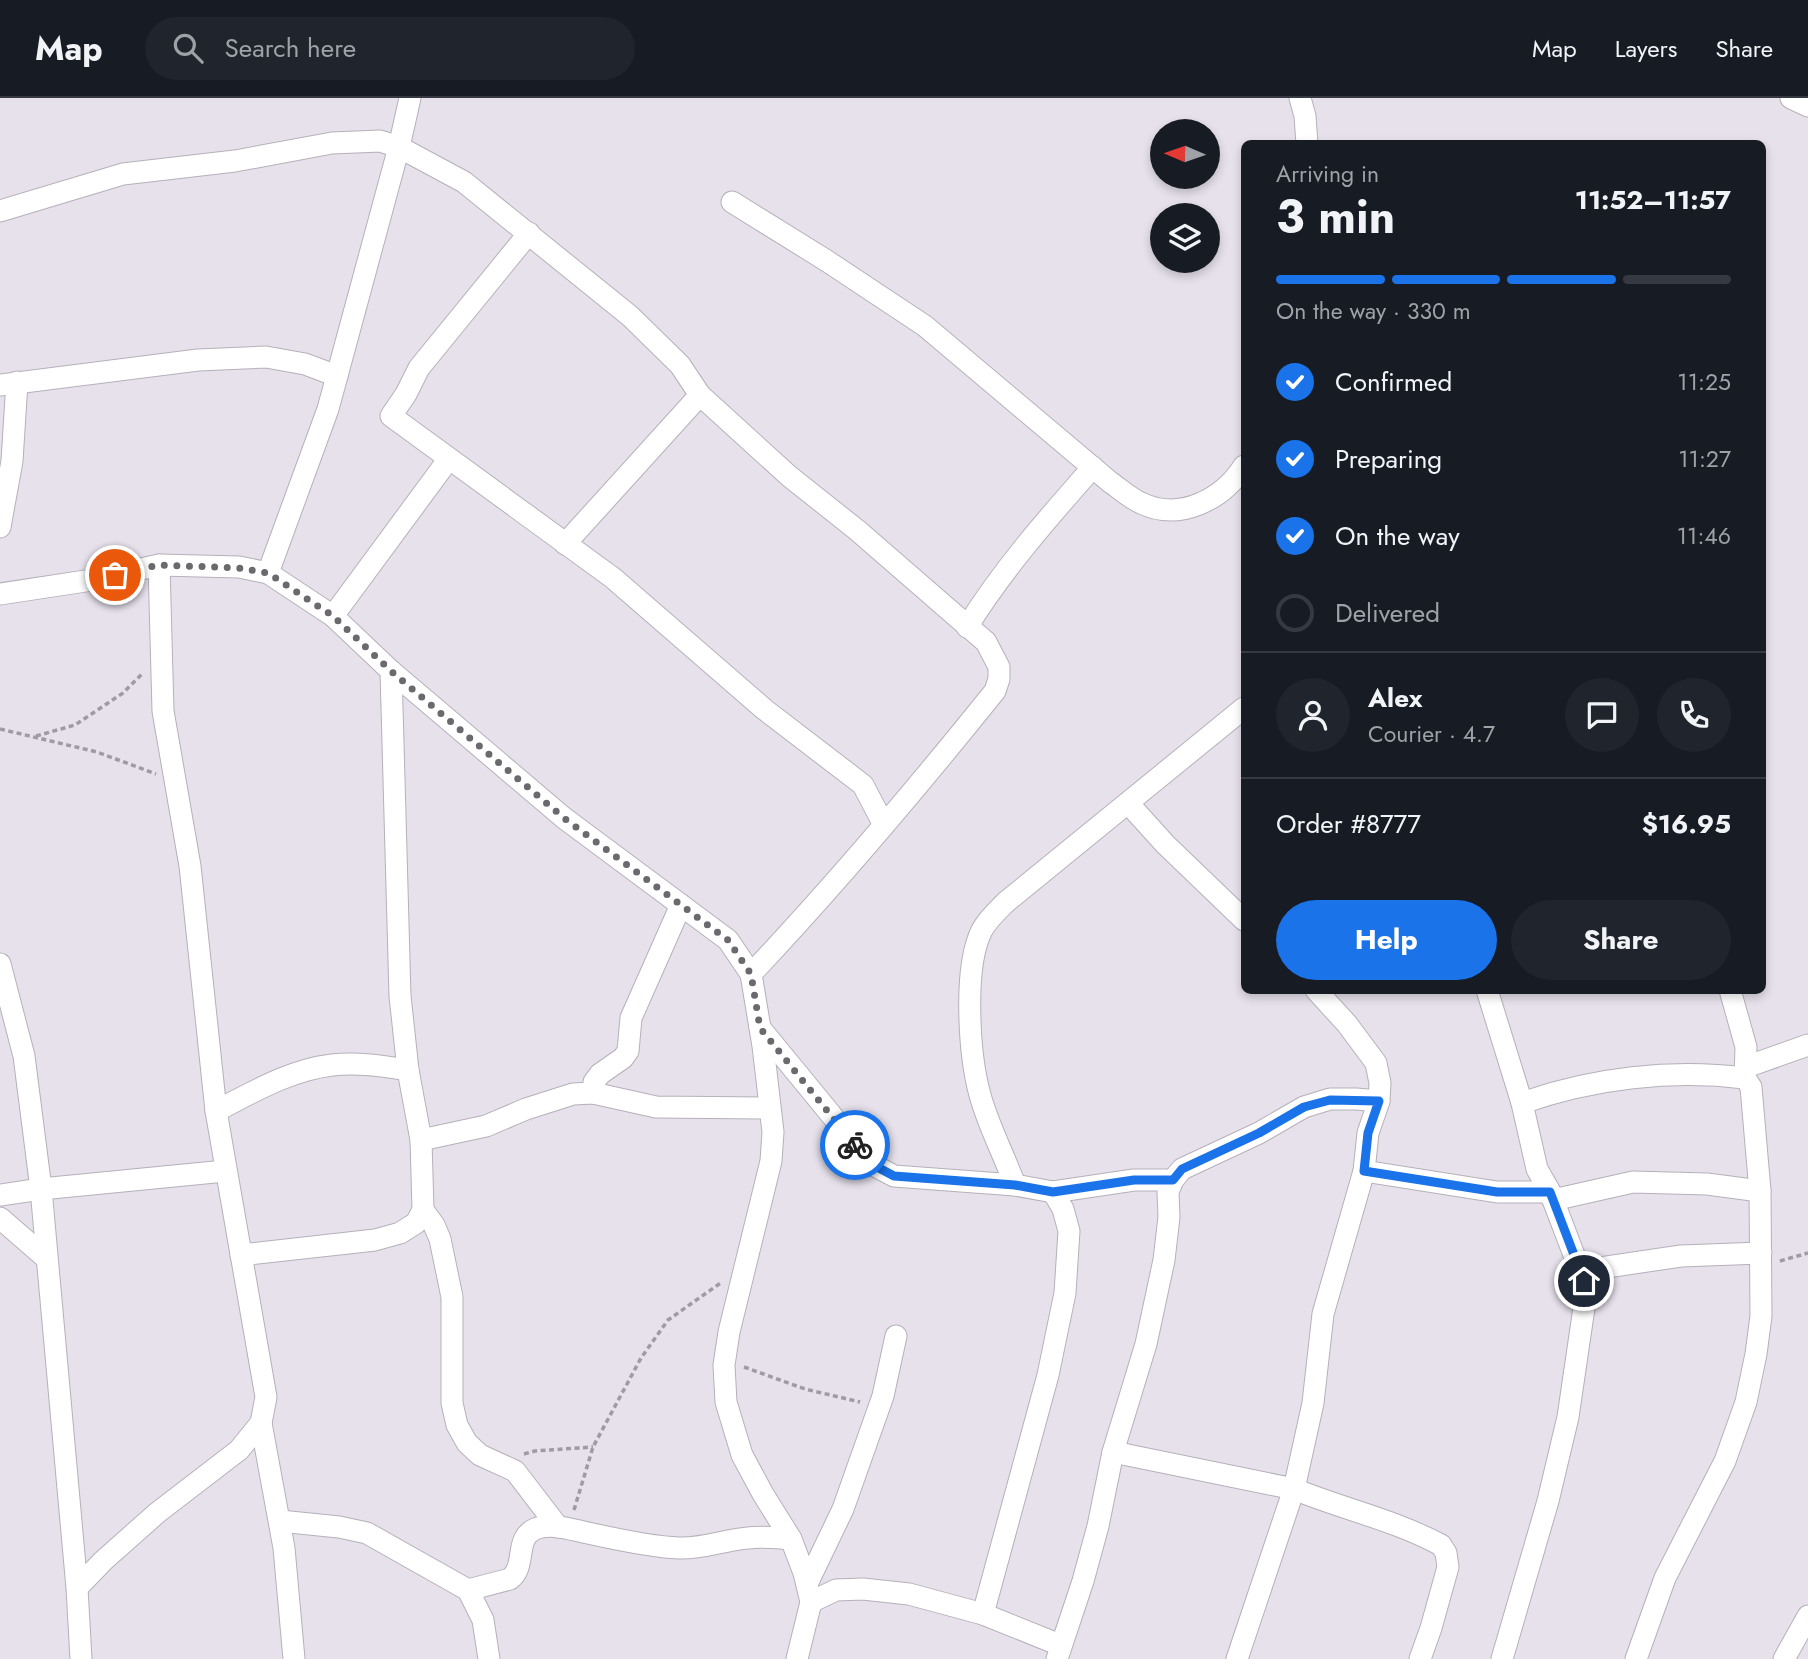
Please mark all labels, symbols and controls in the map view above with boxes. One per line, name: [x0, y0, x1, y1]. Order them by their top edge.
search box: [145, 17, 635, 80]
text: Map: [35, 25, 103, 72]
icon: search: [169, 29, 207, 67]
text: Search here: [225, 29, 356, 67]
text: Map: [1532, 31, 1577, 66]
text: Layers: [1615, 31, 1677, 66]
text: Share: [1715, 31, 1773, 66]
north arrow: [1150, 119, 1220, 189]
map controls: [1150, 119, 1220, 273]
text: Arriving in: [1276, 157, 1379, 191]
text: 11:52–11:57: [1575, 181, 1731, 219]
text: 3 min: [1276, 184, 1395, 250]
button: layers: [1150, 203, 1220, 273]
text: On the way · 330 m: [1276, 294, 1471, 328]
icon: check: [1276, 363, 1314, 401]
text: Confirmed: [1335, 363, 1452, 401]
text: 11:25: [1677, 365, 1731, 399]
icon: check: [1276, 440, 1314, 478]
text: Preparing: [1335, 440, 1442, 478]
text: 11:27: [1678, 442, 1731, 476]
icon: check: [1276, 517, 1314, 555]
text: On the way: [1335, 517, 1460, 555]
text: 11:46: [1677, 519, 1731, 553]
pin: [85, 545, 145, 605]
icon: bag: [96, 556, 134, 594]
text: Delivered: [1335, 594, 1440, 632]
button: person: [1276, 678, 1350, 752]
button: chat: [1565, 678, 1639, 752]
button: phone: [1657, 678, 1731, 752]
text: Alex: [1368, 679, 1422, 717]
text: Courier · 4.7: [1368, 717, 1495, 751]
text: Order #8777: [1276, 805, 1421, 843]
text: $16.95: [1642, 805, 1731, 843]
button: Help: [1276, 900, 1497, 980]
button: Share: [1511, 900, 1731, 980]
courier: [820, 1110, 890, 1180]
icon: bike: [836, 1126, 874, 1164]
pin: [1554, 1251, 1614, 1311]
icon: home: [1565, 1262, 1603, 1300]

